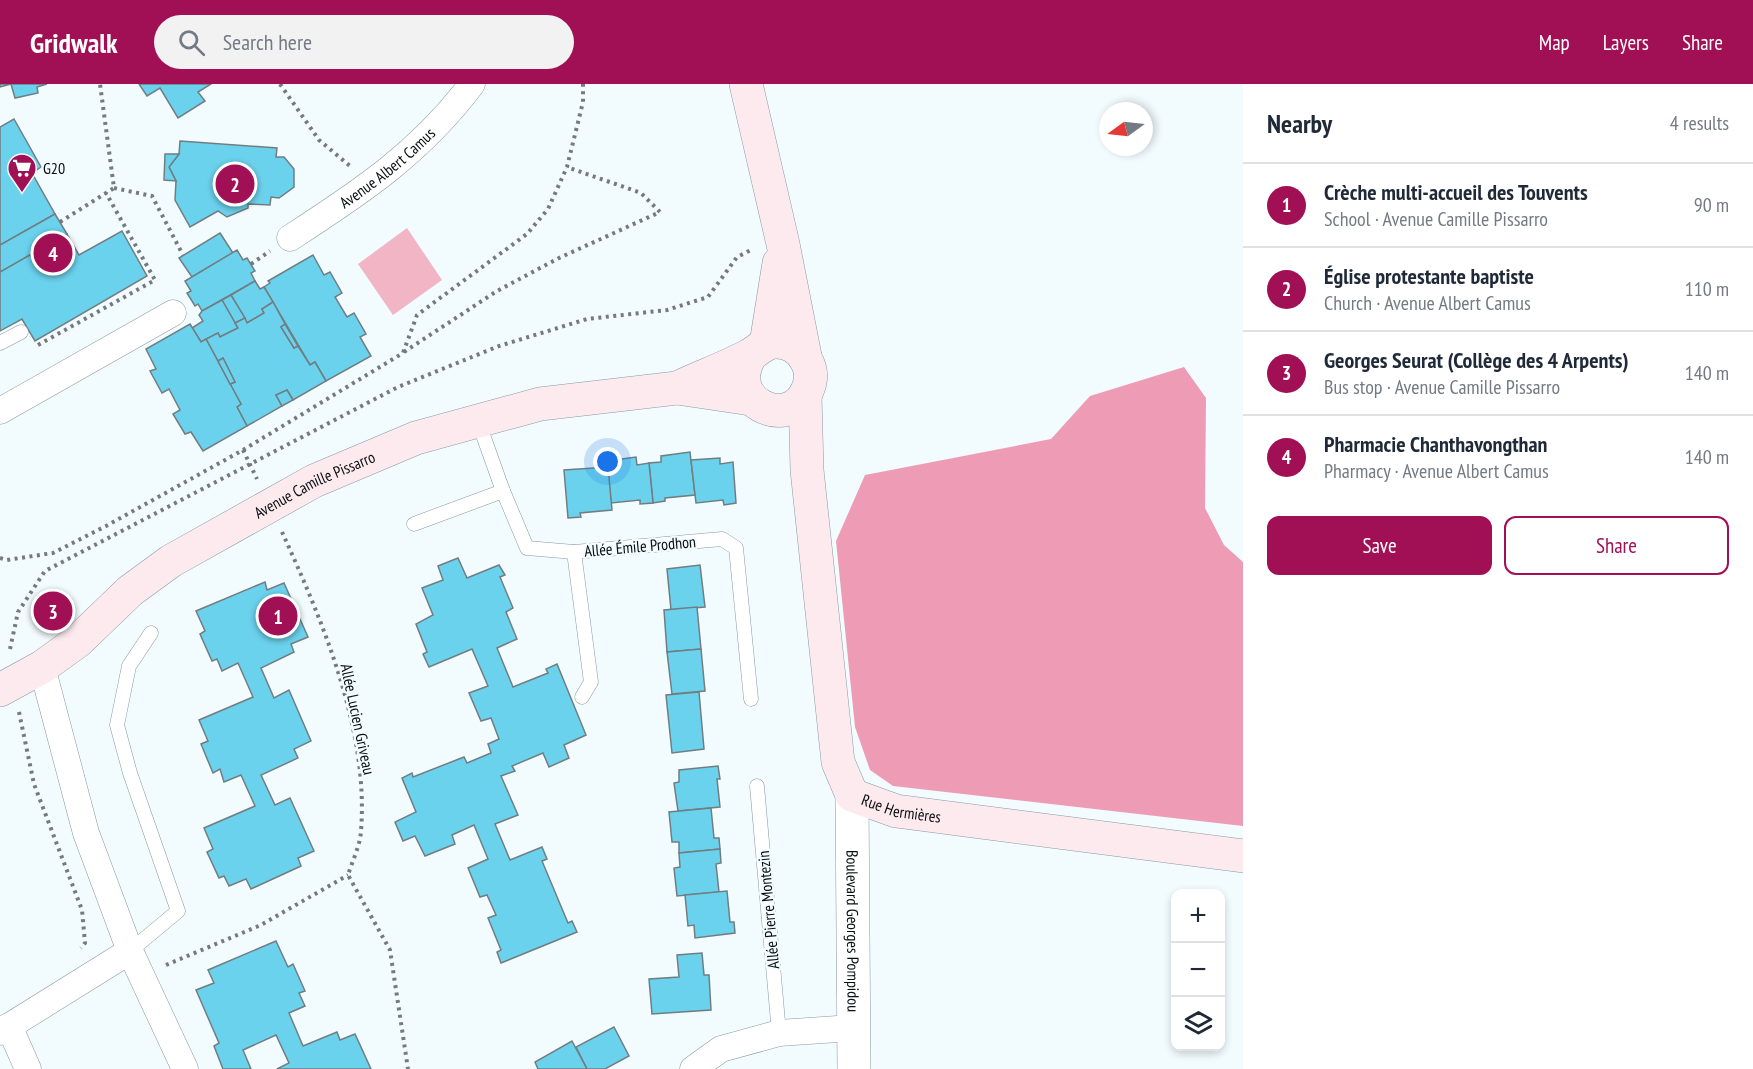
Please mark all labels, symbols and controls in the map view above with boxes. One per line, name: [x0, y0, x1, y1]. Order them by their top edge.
search box: [154, 15, 574, 69]
text: Gridwalk: [30, 24, 118, 61]
icon: search: [175, 26, 208, 59]
text: Search here: [223, 28, 312, 56]
text: Map: [1539, 29, 1570, 56]
text: Layers: [1603, 29, 1649, 56]
text: Share: [1682, 29, 1723, 56]
north arrow: [1099, 102, 1153, 156]
text: Nearby: [1267, 107, 1332, 140]
text: 4 results: [1670, 110, 1729, 136]
street label: Avenue Albert Camus: [336, 123, 439, 212]
supermarket icon: G20: [6, 152, 38, 194]
place label: G20: [43, 158, 65, 178]
pin: 2: [216, 162, 254, 206]
text: Crèche multi-accueil des Touvents: [1324, 178, 1588, 206]
text: 1: [1282, 192, 1291, 218]
text: 90 m: [1694, 192, 1729, 218]
text: School · Avenue Camille Pissarro: [1324, 206, 1548, 232]
pin: 4: [34, 230, 72, 276]
text: Église protestante baptiste: [1324, 262, 1534, 290]
text: 2: [1282, 276, 1291, 302]
text: 110 m: [1685, 276, 1729, 302]
text: Church · Avenue Albert Camus: [1324, 290, 1531, 316]
text: Georges Seurat (Collège des 4 Arpents): [1324, 346, 1629, 374]
text: 3: [1282, 360, 1291, 386]
text: 140 m: [1685, 360, 1729, 386]
text: Bus stop · Avenue Camille Pissarro: [1324, 374, 1560, 400]
text: Pharmacie Chanthavongthan: [1324, 430, 1547, 458]
text: 4: [1282, 444, 1291, 470]
text: 140 m: [1685, 444, 1729, 470]
street label: Avenue Camille Pissarro: [250, 446, 378, 523]
your location: [593, 447, 622, 476]
text: Pharmacy · Avenue Albert Camus: [1324, 458, 1549, 484]
button: Save: [1267, 516, 1492, 575]
button: Share: [1504, 516, 1729, 575]
street label: Allée Émile Prodhon: [583, 531, 697, 561]
pin: 3: [34, 588, 72, 634]
pin: 1: [258, 594, 298, 638]
street label: Allée Lucien Griveau: [336, 662, 380, 776]
street label: Rue Hermières: [859, 789, 942, 827]
street label: Allée Pierre Montezin: [753, 850, 783, 970]
street label: Boulevard Georges Pompidou: [842, 850, 864, 1012]
map controls: [1171, 889, 1225, 1051]
button: +: [1171, 889, 1225, 943]
button: −: [1171, 943, 1225, 997]
button: layers: [1171, 997, 1225, 1051]

